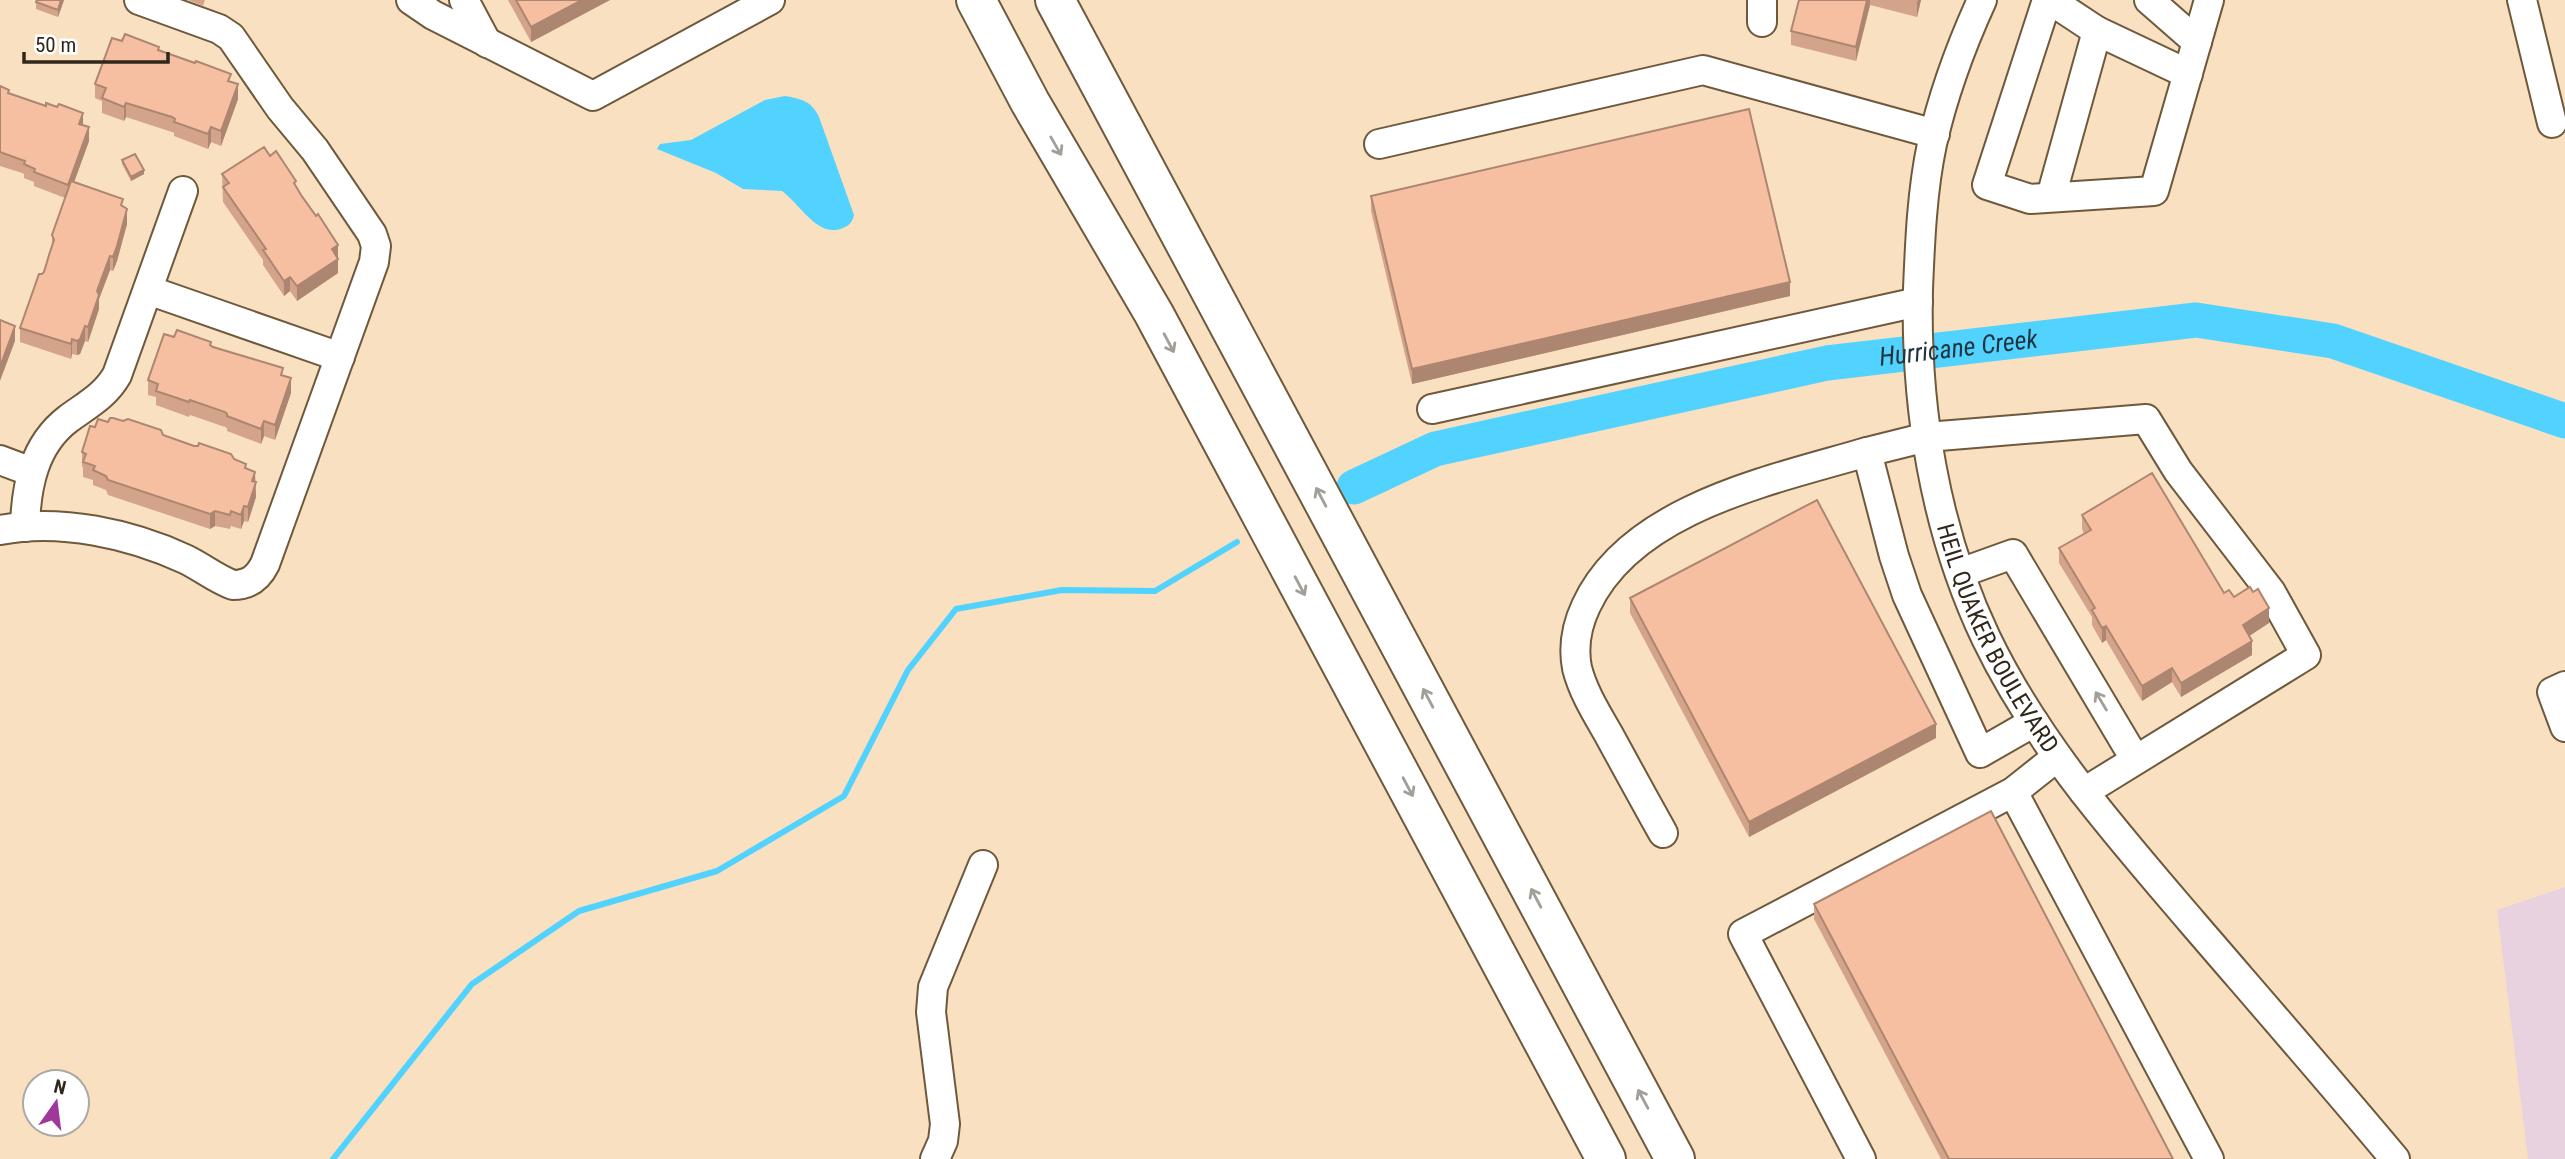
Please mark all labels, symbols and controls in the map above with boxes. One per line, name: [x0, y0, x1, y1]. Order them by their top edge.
scale bar: [24, 21, 168, 65]
text: 50 m: [35, 33, 76, 57]
one-way arrow: [1049, 136, 1063, 156]
water label: Hurricane Creek: [1877, 323, 2040, 372]
one-way arrow: [1163, 332, 1177, 353]
one-way arrow: [1314, 487, 1327, 508]
street label: HEIL QUAKER BOULEVARD: [1931, 521, 2064, 758]
one-way arrow: [1293, 576, 1307, 596]
one-way arrow: [1421, 688, 1435, 708]
one-way arrow: [2093, 691, 2107, 711]
one-way arrow: [1402, 776, 1415, 797]
one-way arrow: [1528, 888, 1542, 909]
north arrow: [21, 1068, 91, 1138]
text: N: [52, 1074, 68, 1100]
one-way arrow: [1636, 1089, 1649, 1110]

